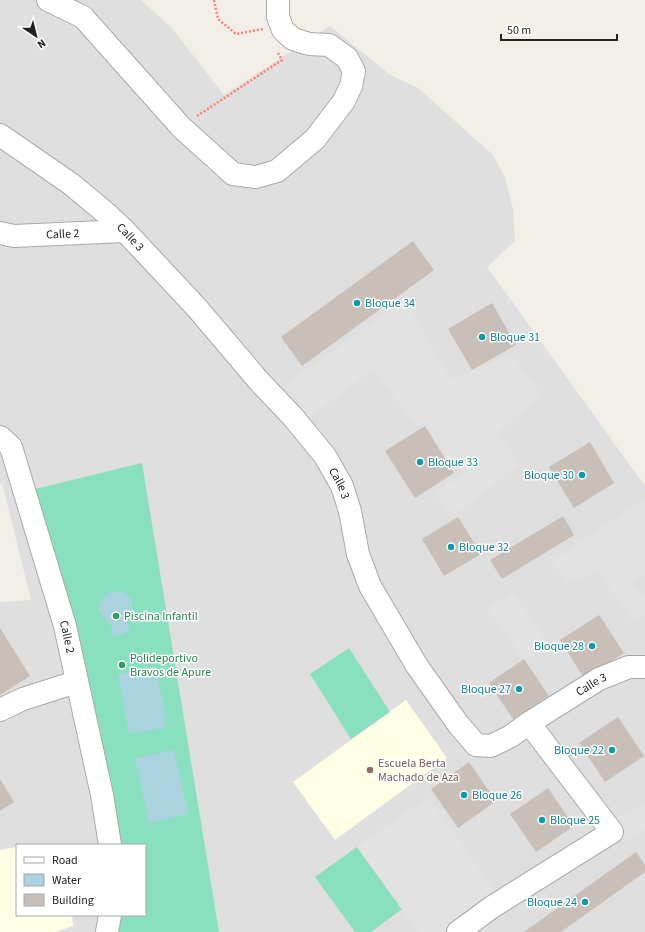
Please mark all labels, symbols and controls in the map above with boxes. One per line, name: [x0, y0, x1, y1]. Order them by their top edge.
north arrow: [16, 16, 56, 56]
scale bar: [501, 16, 617, 42]
text: 50 m: [507, 22, 531, 39]
text: N: [34, 36, 49, 52]
street label: Calle 3: [113, 219, 148, 255]
street label: Calle 2: [46, 225, 80, 243]
place label: Bloque 34: [365, 295, 415, 312]
marker: Bloque 34: [352, 298, 362, 308]
place label: Bloque 31: [490, 329, 540, 346]
marker: Bloque 31: [477, 332, 487, 342]
place label: Bloque 33: [428, 454, 478, 471]
marker: Bloque 33: [415, 457, 425, 467]
street label: Calle 3: [325, 464, 354, 501]
place label: Bloque 30: [524, 467, 574, 484]
marker: Bloque 30: [577, 470, 587, 480]
place label: Bloque 32: [459, 539, 509, 556]
marker: Bloque 32: [446, 542, 456, 552]
place label: Piscina Infantil: [124, 608, 198, 625]
marker: Piscina Infantil: [111, 611, 121, 621]
street label: Calle 2: [55, 618, 79, 655]
place label: Bloque 28: [534, 638, 584, 655]
marker: Bloque 28: [587, 641, 597, 651]
place label: Polideportivo Bravos de Apure: [130, 650, 211, 681]
marker: Polideportivo Bravos de Apure: [117, 660, 127, 670]
street label: Calle 3: [572, 668, 609, 700]
place label: Bloque 27: [461, 681, 511, 698]
marker: Bloque 27: [514, 684, 524, 694]
place label: Bloque 22: [554, 742, 604, 759]
marker: Bloque 22: [607, 745, 617, 755]
place label: Escuela Berta Machado de Aza: [378, 755, 459, 786]
marker: Escuela Berta Machado de Aza: [365, 765, 375, 775]
place label: Bloque 26: [472, 787, 522, 804]
marker: Bloque 26: [459, 790, 469, 800]
place label: Bloque 25: [550, 812, 600, 829]
marker: Bloque 25: [537, 815, 547, 825]
legend: [16, 844, 146, 916]
text: Road: [52, 852, 78, 869]
text: Water: [52, 872, 82, 889]
text: Building: [52, 892, 94, 909]
place label: Bloque 24: [527, 894, 577, 911]
marker: Bloque 24: [580, 897, 590, 907]

